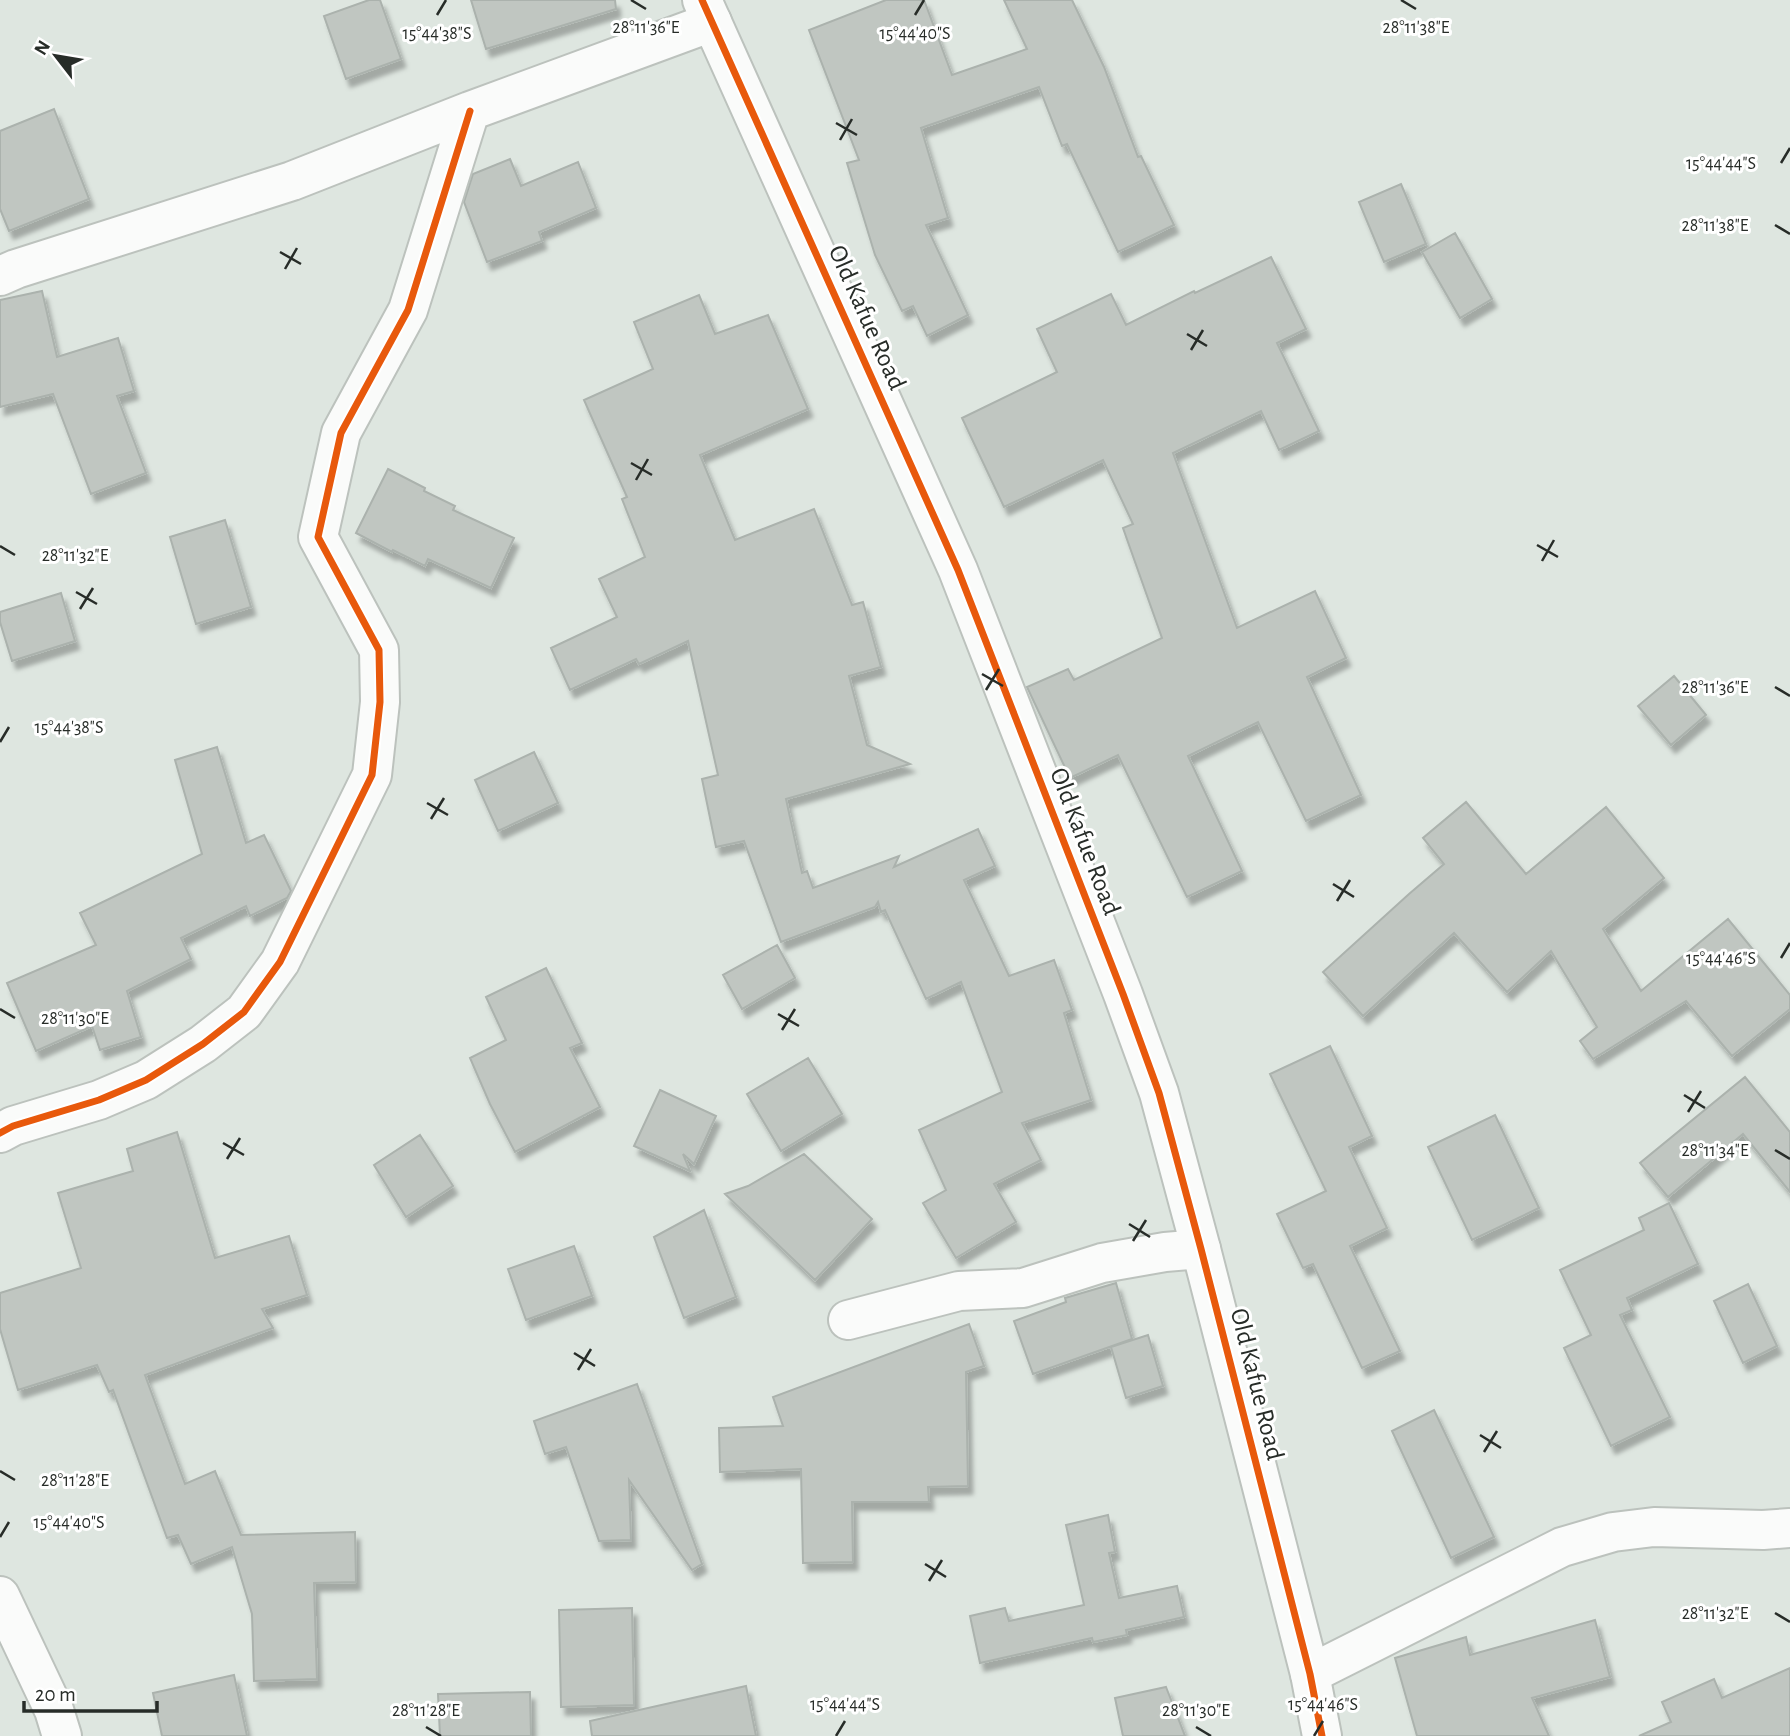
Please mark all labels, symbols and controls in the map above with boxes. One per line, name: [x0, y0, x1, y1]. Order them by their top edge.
text: 28°11'36"E: [613, 19, 680, 37]
text: 28°11'38"E: [1382, 19, 1450, 37]
north arrow: [21, 21, 91, 91]
text: 15°44'38"S: [403, 25, 471, 43]
text: 15°44'40"S: [880, 25, 951, 43]
text: N: [31, 37, 54, 59]
text: 15°44'44"S: [1686, 155, 1756, 173]
text: 28°11'38"E: [1681, 217, 1749, 235]
street label: Old Kafue Road: [824, 241, 911, 394]
text: 28°11'32"E: [42, 547, 109, 565]
text: 28°11'36"E: [1682, 679, 1749, 697]
text: 15°44'38"S: [35, 719, 103, 737]
street label: Old Kafue Road: [1045, 764, 1125, 919]
text: 15°44'46"S: [1686, 950, 1756, 968]
text: 28°11'30"E: [41, 1010, 109, 1028]
text: 28°11'34"E: [1681, 1142, 1749, 1160]
street label: Old Kafue Road: [1226, 1306, 1288, 1463]
text: 28°11'28"E: [41, 1472, 109, 1490]
text: 15°44'40"S: [34, 1514, 105, 1532]
text: 28°11'32"E: [1682, 1605, 1749, 1623]
scale bar: [24, 1670, 158, 1714]
text: 20 m: [35, 1684, 76, 1705]
text: 15°44'44"S: [810, 1696, 880, 1714]
text: 15°44'46"S: [1288, 1696, 1358, 1714]
text: 28°11'28"E: [392, 1702, 460, 1720]
text: 28°11'30"E: [1162, 1702, 1230, 1720]

